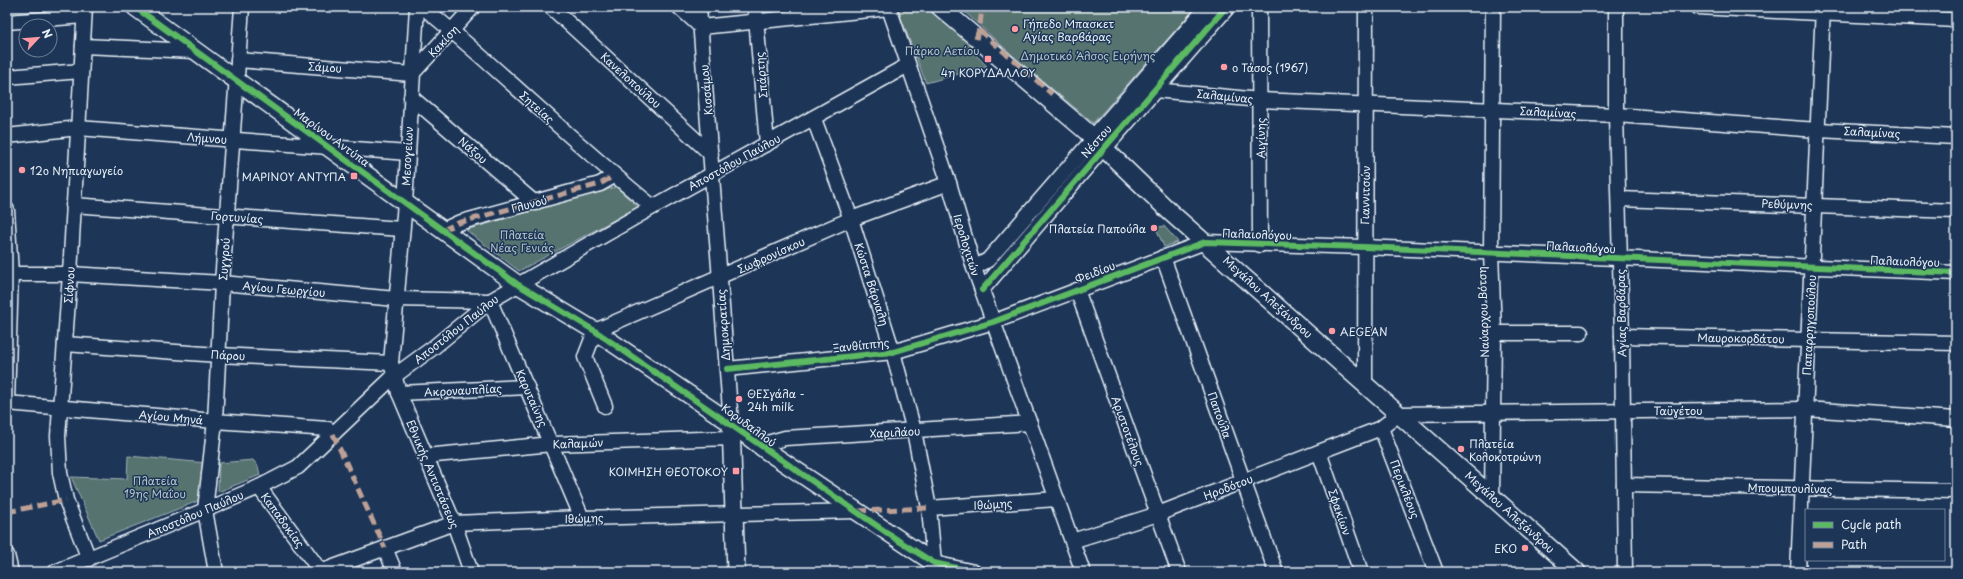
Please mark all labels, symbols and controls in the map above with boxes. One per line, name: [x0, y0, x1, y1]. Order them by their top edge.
place label: Γήπεδο Μπασκετ Αγίας Βαρβάρας: [1023, 15, 1115, 45]
north arrow: [18, 18, 58, 58]
street label: Κακίση: [424, 21, 462, 61]
marker: Γήπεδο Μπασκετ Αγίας Βαρβάρας: [1010, 24, 1020, 34]
text: N: [38, 26, 57, 41]
park label: Πάρκο Αετίου: [904, 42, 980, 59]
park label: Δημοτικό Άλσος Ειρήνης: [1020, 47, 1156, 64]
street label: Κανελοπούλου: [597, 48, 665, 112]
street label: Σπάρτης: [750, 51, 771, 99]
marker: 4η ΚΟΡΥΔΑΛΛΟΥ: [983, 54, 993, 64]
street label: Σάμου: [308, 57, 342, 77]
place label: ο Τάσος (1967): [1232, 59, 1308, 76]
marker: ο Τάσος (1967): [1219, 62, 1229, 72]
street label: Κισσάμου: [695, 64, 717, 116]
place label: 4η ΚΟΡΥΔΑΛΛΟΥ: [941, 64, 1036, 81]
street label: Σαλαμίνας: [1196, 85, 1254, 107]
street label: Σητείας: [516, 87, 558, 127]
street label: Σαλαμίνας: [1519, 102, 1577, 122]
street label: Μαρίνου Αντύπα: [291, 104, 373, 170]
street label: Αιγίνης: [1252, 117, 1269, 158]
street label: Νέστου: [1077, 121, 1115, 161]
street label: Σαλαμίνας: [1843, 122, 1901, 142]
street label: Μεσογείων: [397, 126, 417, 186]
street label: Λήμνου: [186, 128, 228, 148]
street label: Αποστόλου Παύλου: [685, 129, 783, 195]
street label: Νάξου: [455, 133, 491, 167]
place label: 12ο Νηπιαγωγείο: [30, 162, 123, 179]
marker: 12ο Νηπιαγωγείο: [17, 165, 27, 175]
street label: Γιαννιτσών: [1356, 165, 1374, 225]
place label: ΜΑΡΙΝΟΥ ΑΝΤΥΠΑ: [242, 168, 346, 185]
marker: ΜΑΡΙΝΟΥ ΑΝΤΥΠΑ: [349, 171, 359, 181]
street label: Γλυνού: [509, 191, 549, 217]
street label: Ρεθύμνης: [1761, 195, 1813, 213]
street label: Γορτυνίας: [210, 207, 264, 227]
street label: Ιερολοχιτών: [949, 212, 985, 278]
place label: Πλατεία Παπούλα: [1048, 220, 1146, 237]
marker: Πλατεία Παπούλα: [1149, 223, 1159, 233]
street label: Παλαιολόγου: [1222, 224, 1292, 244]
park label: Πλατεία Νέας Γενιάς: [490, 226, 554, 256]
street label: Σωφρονίσκου: [734, 232, 808, 278]
street label: Συγγρού: [214, 237, 234, 281]
street label: Παλαιολόγου: [1546, 237, 1616, 257]
street label: Κώστα Βάρναλη: [851, 240, 893, 328]
street label: Παλαιολόγου: [1870, 251, 1940, 271]
street label: Μεγάλου Αλεξάνδρου: [1219, 252, 1317, 342]
street label: Φειδίου: [1072, 257, 1118, 287]
street label: Σίφνου: [59, 266, 79, 304]
street label: Ναύαρχου Βότση: [1473, 266, 1493, 358]
street label: Αγίας Βαρβάρας: [1612, 268, 1630, 357]
street label: Παπαρρηγοπούλου: [1798, 274, 1820, 376]
street label: Αγίου Γεωργίου: [242, 277, 326, 301]
street label: Δημοκρατίας: [712, 288, 734, 361]
street label: Αποστόλου Παύλου: [410, 290, 502, 368]
place label: AEGEAN: [1340, 323, 1388, 340]
marker: AEGEAN: [1327, 326, 1337, 336]
street label: Μαυροκορδάτου: [1697, 329, 1785, 347]
street label: Ξανθίππης: [832, 334, 890, 356]
street label: Πάρου: [210, 346, 246, 364]
street label: Καρυταίνης: [512, 366, 552, 430]
street label: Ακροναυπλίας: [424, 379, 503, 401]
place label: ΘΕΣγάλα - 24h milk: [747, 385, 805, 415]
street label: Παπούλα: [1204, 389, 1236, 441]
marker: ΘΕΣγάλα - 24h milk: [734, 394, 744, 404]
street label: Αριστοτέλους: [1107, 394, 1149, 469]
street label: Κορυδαλλού: [718, 399, 780, 451]
street label: Ταϋγέτου: [1653, 402, 1703, 419]
street label: Αγίου Μηνά: [138, 406, 204, 428]
street label: Εθνικής Αντιστάσεως: [402, 417, 464, 531]
street label: Χαριλάου: [869, 422, 921, 442]
street label: Καλαμών: [552, 434, 604, 452]
place label: Πλατεία Κολοκοτρώνη: [1469, 435, 1541, 465]
marker: Πλατεία Κολοκοτρώνη: [1456, 444, 1466, 454]
street label: Περικλέους: [1386, 457, 1424, 521]
place label: ΚΟΙΜΗΣΗ ΘΕΟΤΟΚΟΥ: [609, 463, 728, 480]
marker: ΚΟΙΜΗΣΗ ΘΕΟΤΟΚΟΥ: [731, 466, 741, 476]
street label: Μεγάλου Αλεξάνδρου: [1461, 467, 1559, 557]
street label: Ηροδότου: [1201, 470, 1255, 504]
park label: Πλατεία 19ης Μαΐου: [124, 472, 186, 502]
street label: Μπουμπουλίνας: [1747, 479, 1833, 497]
street label: Αποστόλου Παύλου: [144, 486, 246, 542]
street label: Σφακίων: [1324, 486, 1356, 538]
street label: Καπαδοκίας: [257, 489, 309, 551]
street label: Ιθώμης: [973, 494, 1013, 514]
street label: Ιθώμης: [564, 509, 604, 527]
legend: [1805, 509, 1945, 561]
text: Cycle path: [1841, 515, 1902, 533]
text: Path: [1841, 535, 1867, 553]
place label: EKO: [1494, 540, 1517, 557]
marker: EKO: [1520, 543, 1530, 553]

